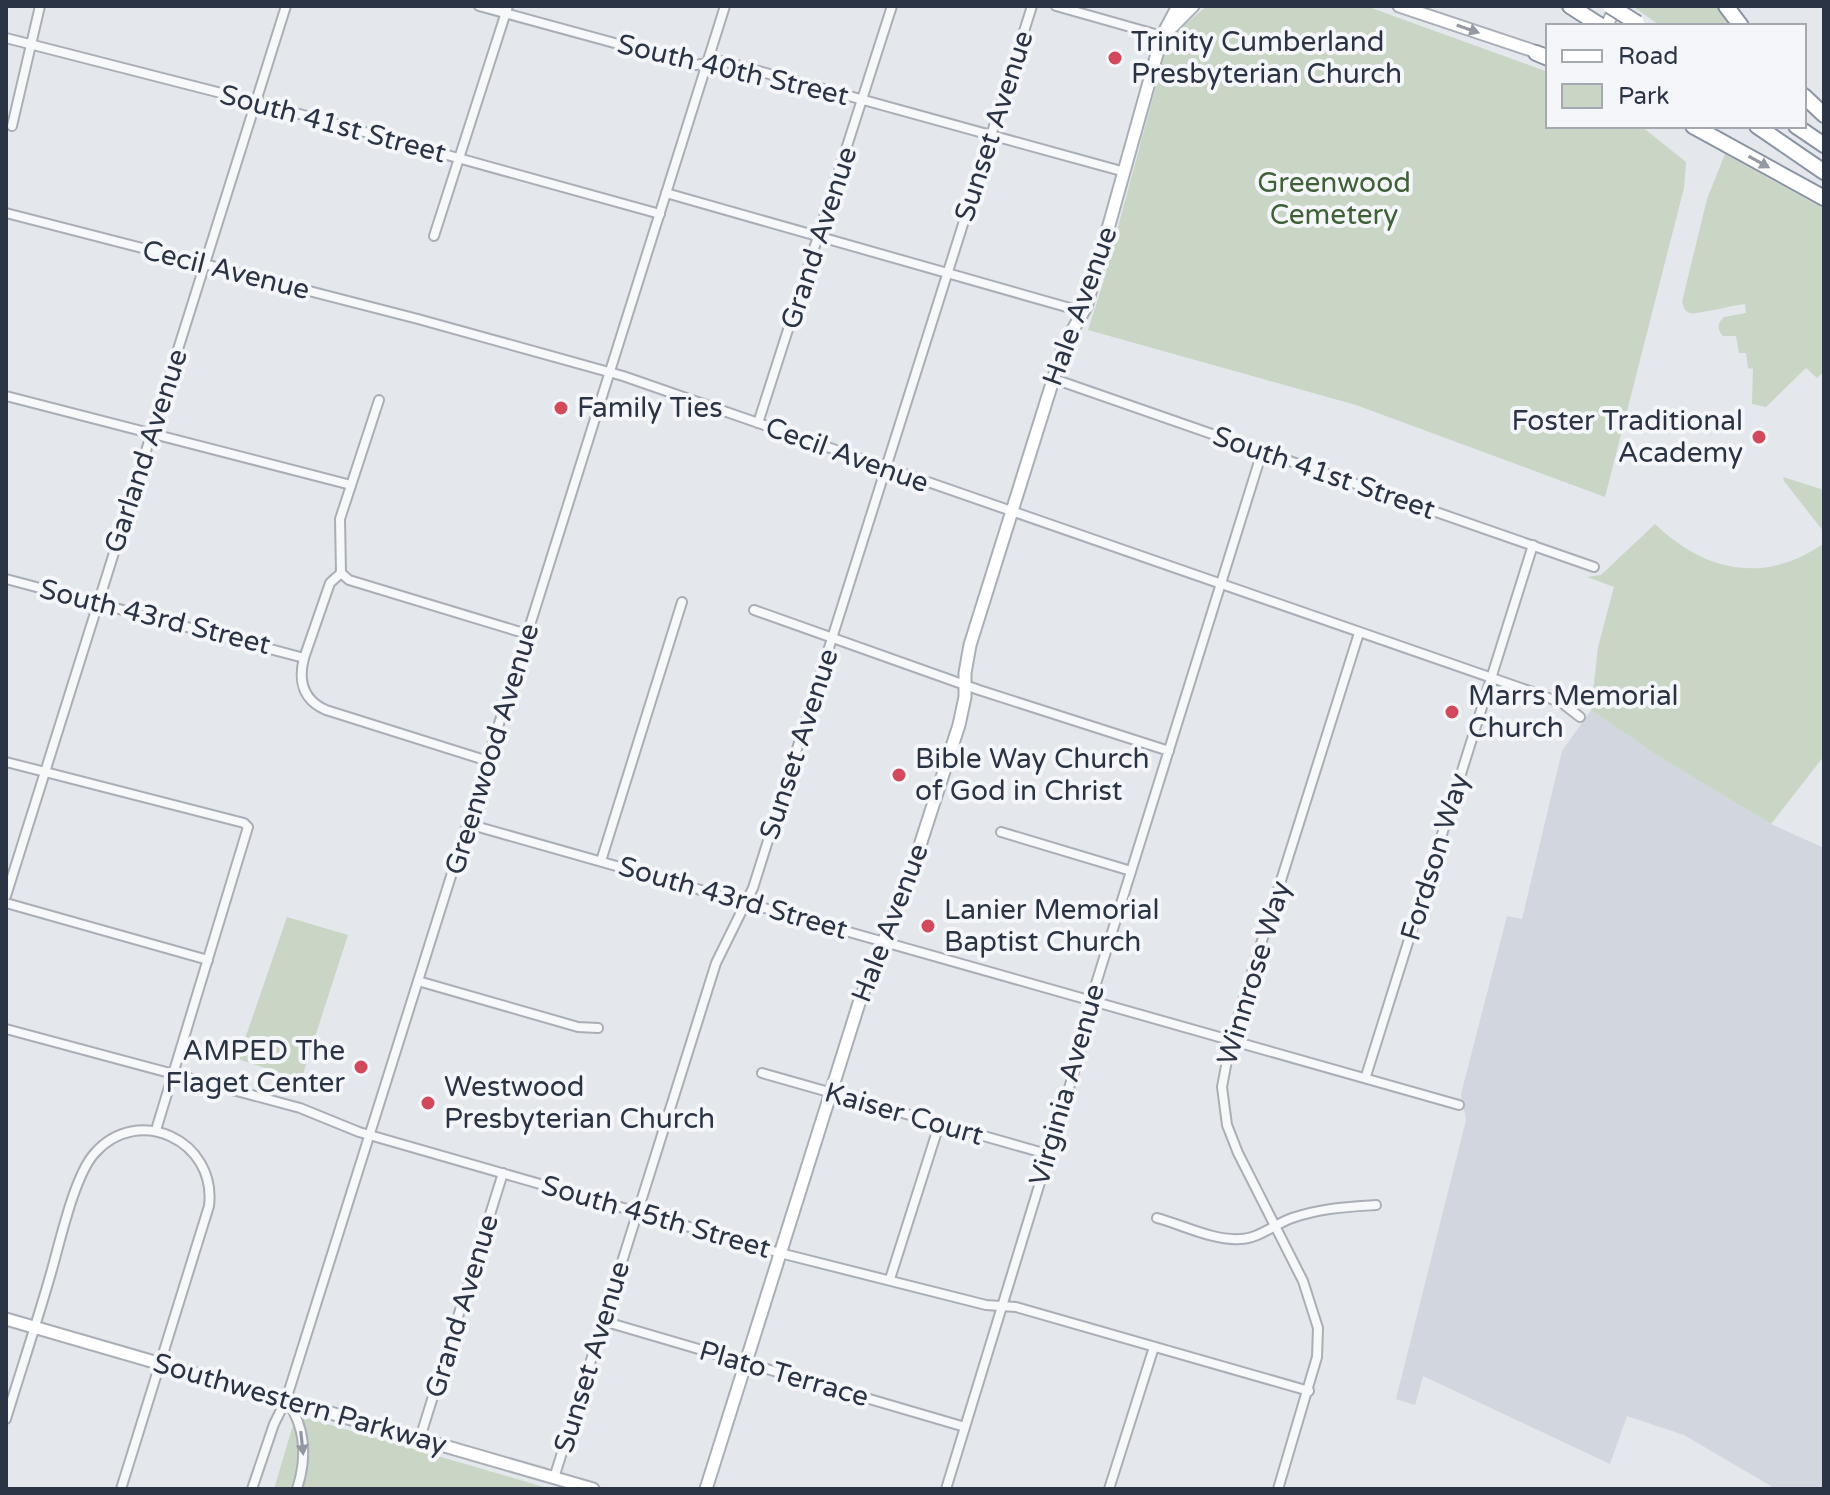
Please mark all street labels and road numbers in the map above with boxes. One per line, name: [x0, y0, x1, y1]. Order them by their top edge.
street label: Sunset Avenue: [947, 26, 1041, 226]
street label: South 40th Street: [614, 27, 852, 113]
street label: South 41st Street: [216, 77, 450, 171]
street label: Grand Avenue: [773, 142, 865, 334]
street label: Hale Avenue: [1035, 222, 1125, 390]
street label: Cecil Avenue: [139, 233, 313, 307]
street label: Garland Avenue: [97, 345, 195, 557]
street label: Cecil Avenue: [761, 410, 933, 500]
street label: South 41st Street: [1208, 419, 1440, 527]
street label: South 43rd Street: [36, 572, 274, 662]
street label: Greenwood Avenue: [438, 619, 546, 879]
street label: Sunset Avenue: [752, 644, 846, 844]
street label: Fordson Way: [1393, 769, 1477, 945]
street label: Hale Avenue: [844, 839, 936, 1007]
street label: South 43rd Street: [614, 849, 852, 947]
street label: Winnrose Way: [1210, 877, 1298, 1069]
street label: Virginia Avenue: [1022, 980, 1112, 1190]
street label: Kaiser Court: [821, 1075, 987, 1153]
street label: South 45th Street: [538, 1168, 775, 1266]
street label: Grand Avenue: [418, 1210, 506, 1402]
street label: Sunset Avenue: [547, 1257, 637, 1457]
street label: Plato Terrace: [695, 1334, 873, 1414]
street label: Southwestern Parkway: [149, 1346, 451, 1462]

